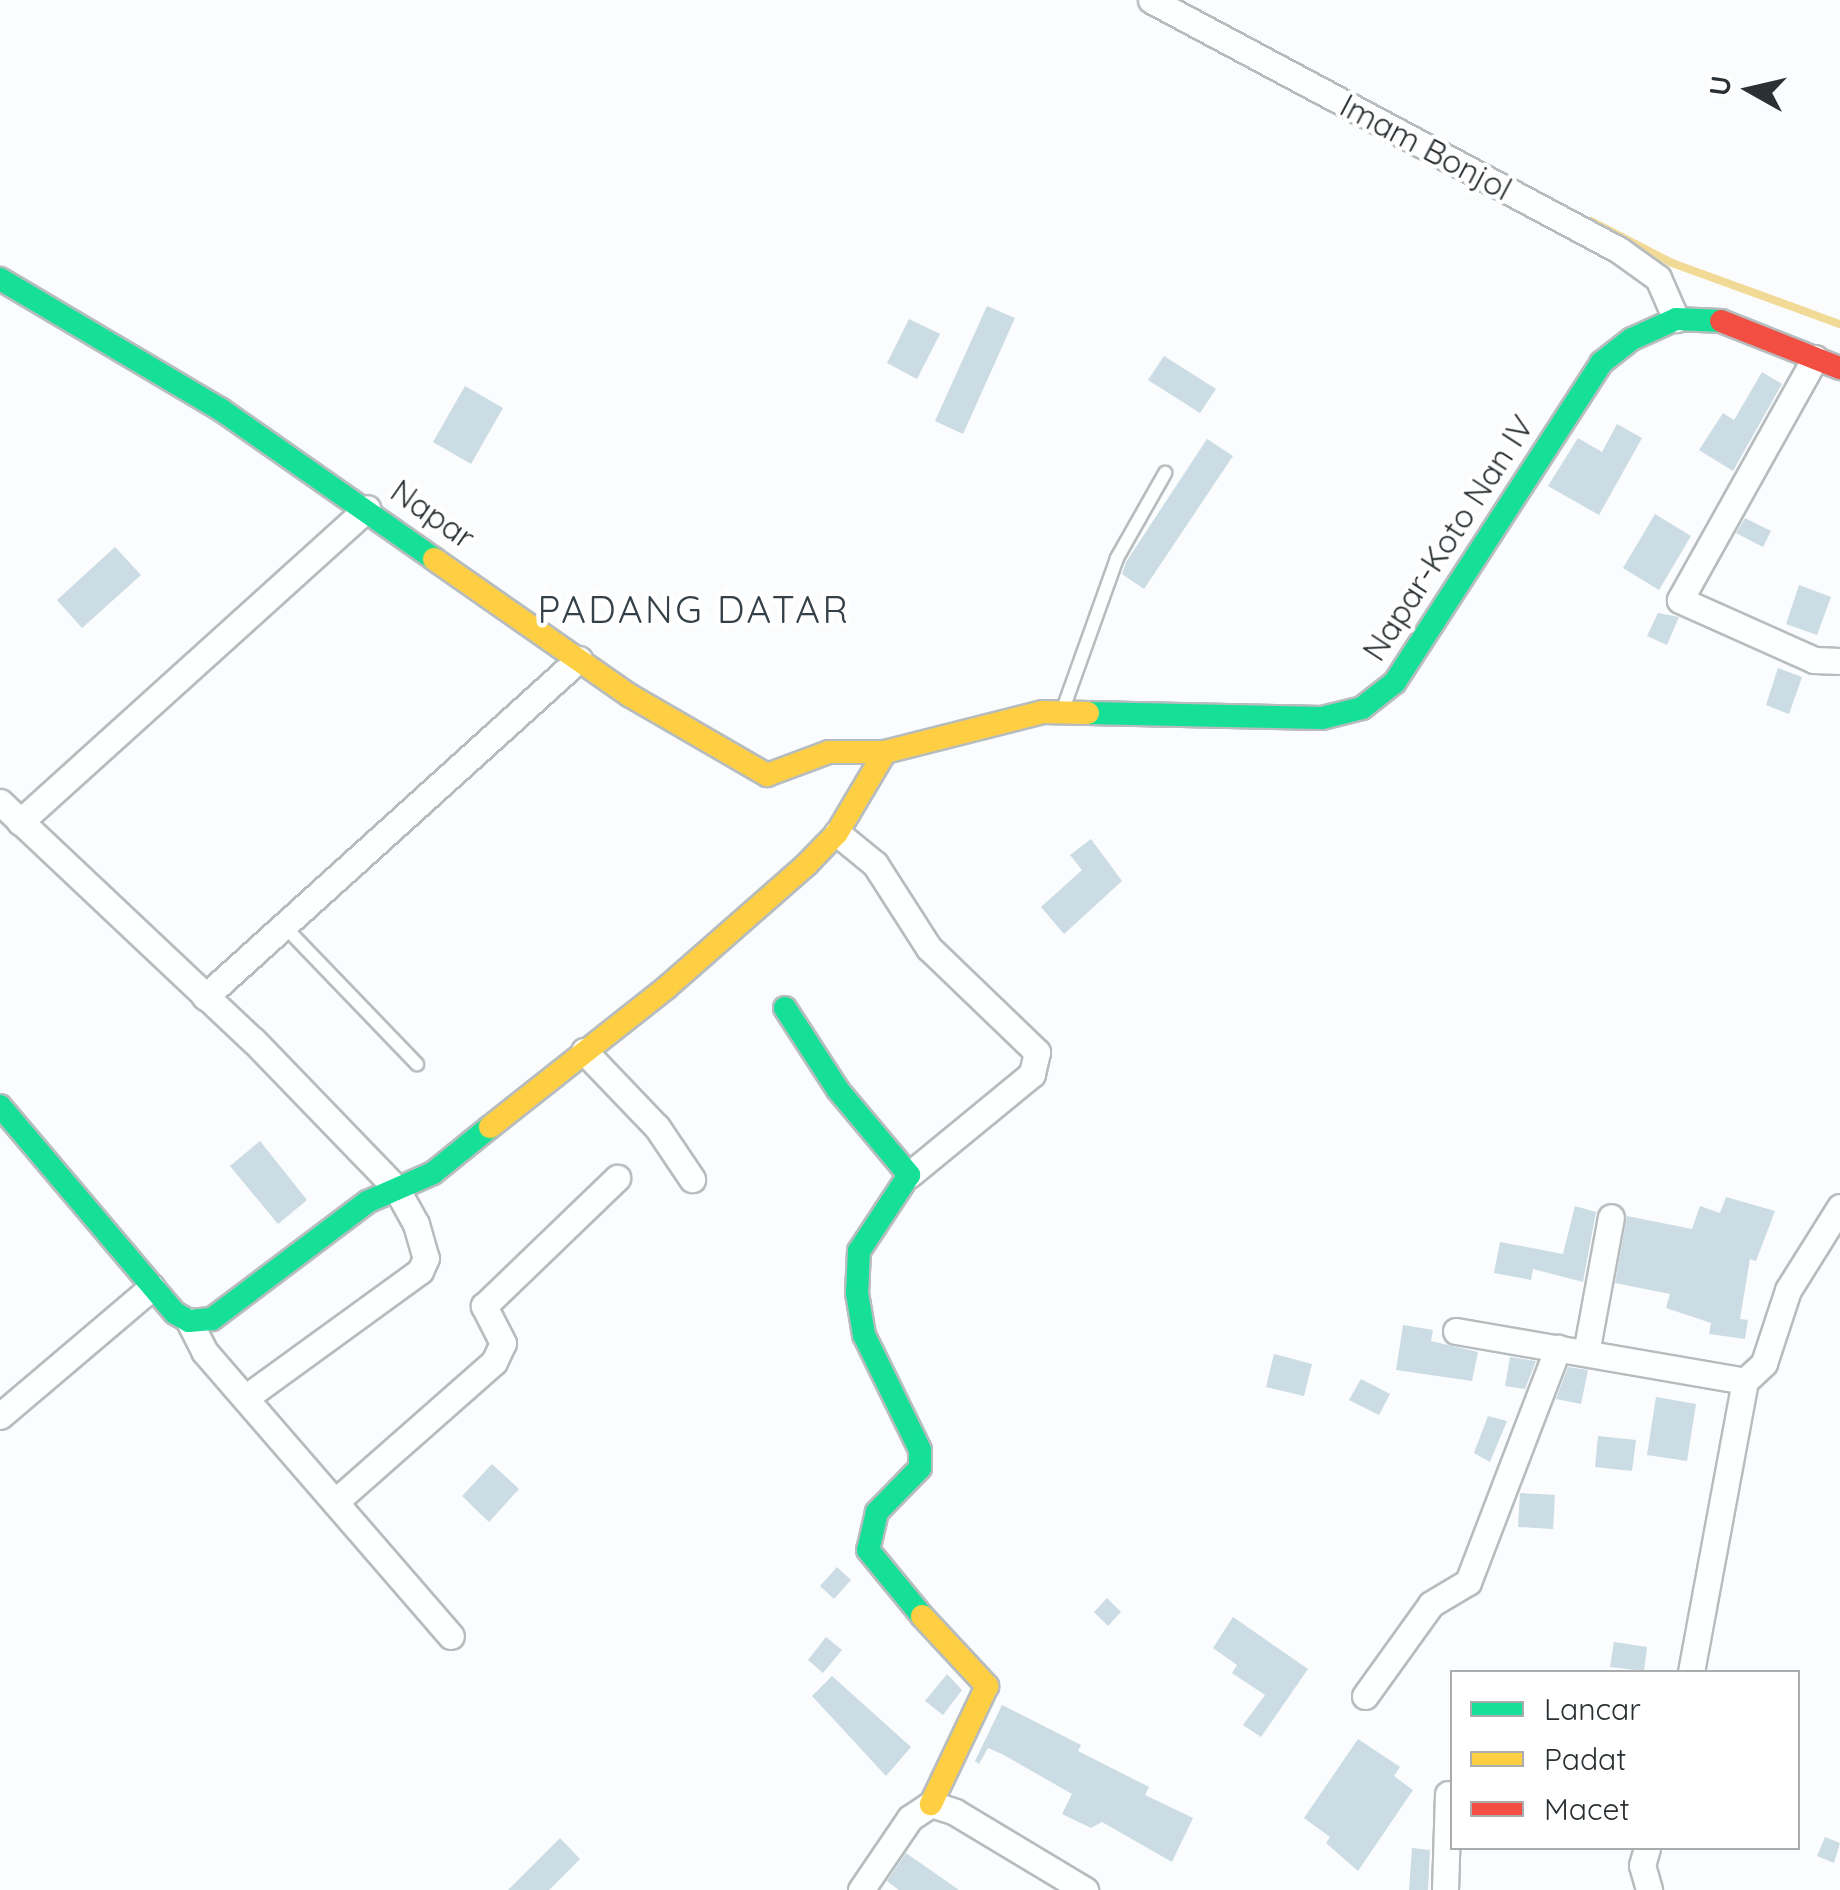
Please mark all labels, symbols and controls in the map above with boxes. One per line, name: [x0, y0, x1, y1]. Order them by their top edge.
north arrow: [1700, 40, 1800, 140]
text: U: [1701, 74, 1739, 98]
street label: Imam Bonjol: [1334, 86, 1518, 208]
street label: Napar-Koto Nan IV: [1354, 408, 1542, 668]
street label: Napar: [384, 471, 482, 557]
district label: PADANG DATAR: [538, 587, 850, 633]
legend: [1450, 1670, 1800, 1850]
text: Lancar: [1544, 1690, 1641, 1728]
text: Padat: [1544, 1740, 1626, 1778]
text: Macet: [1544, 1790, 1630, 1828]

